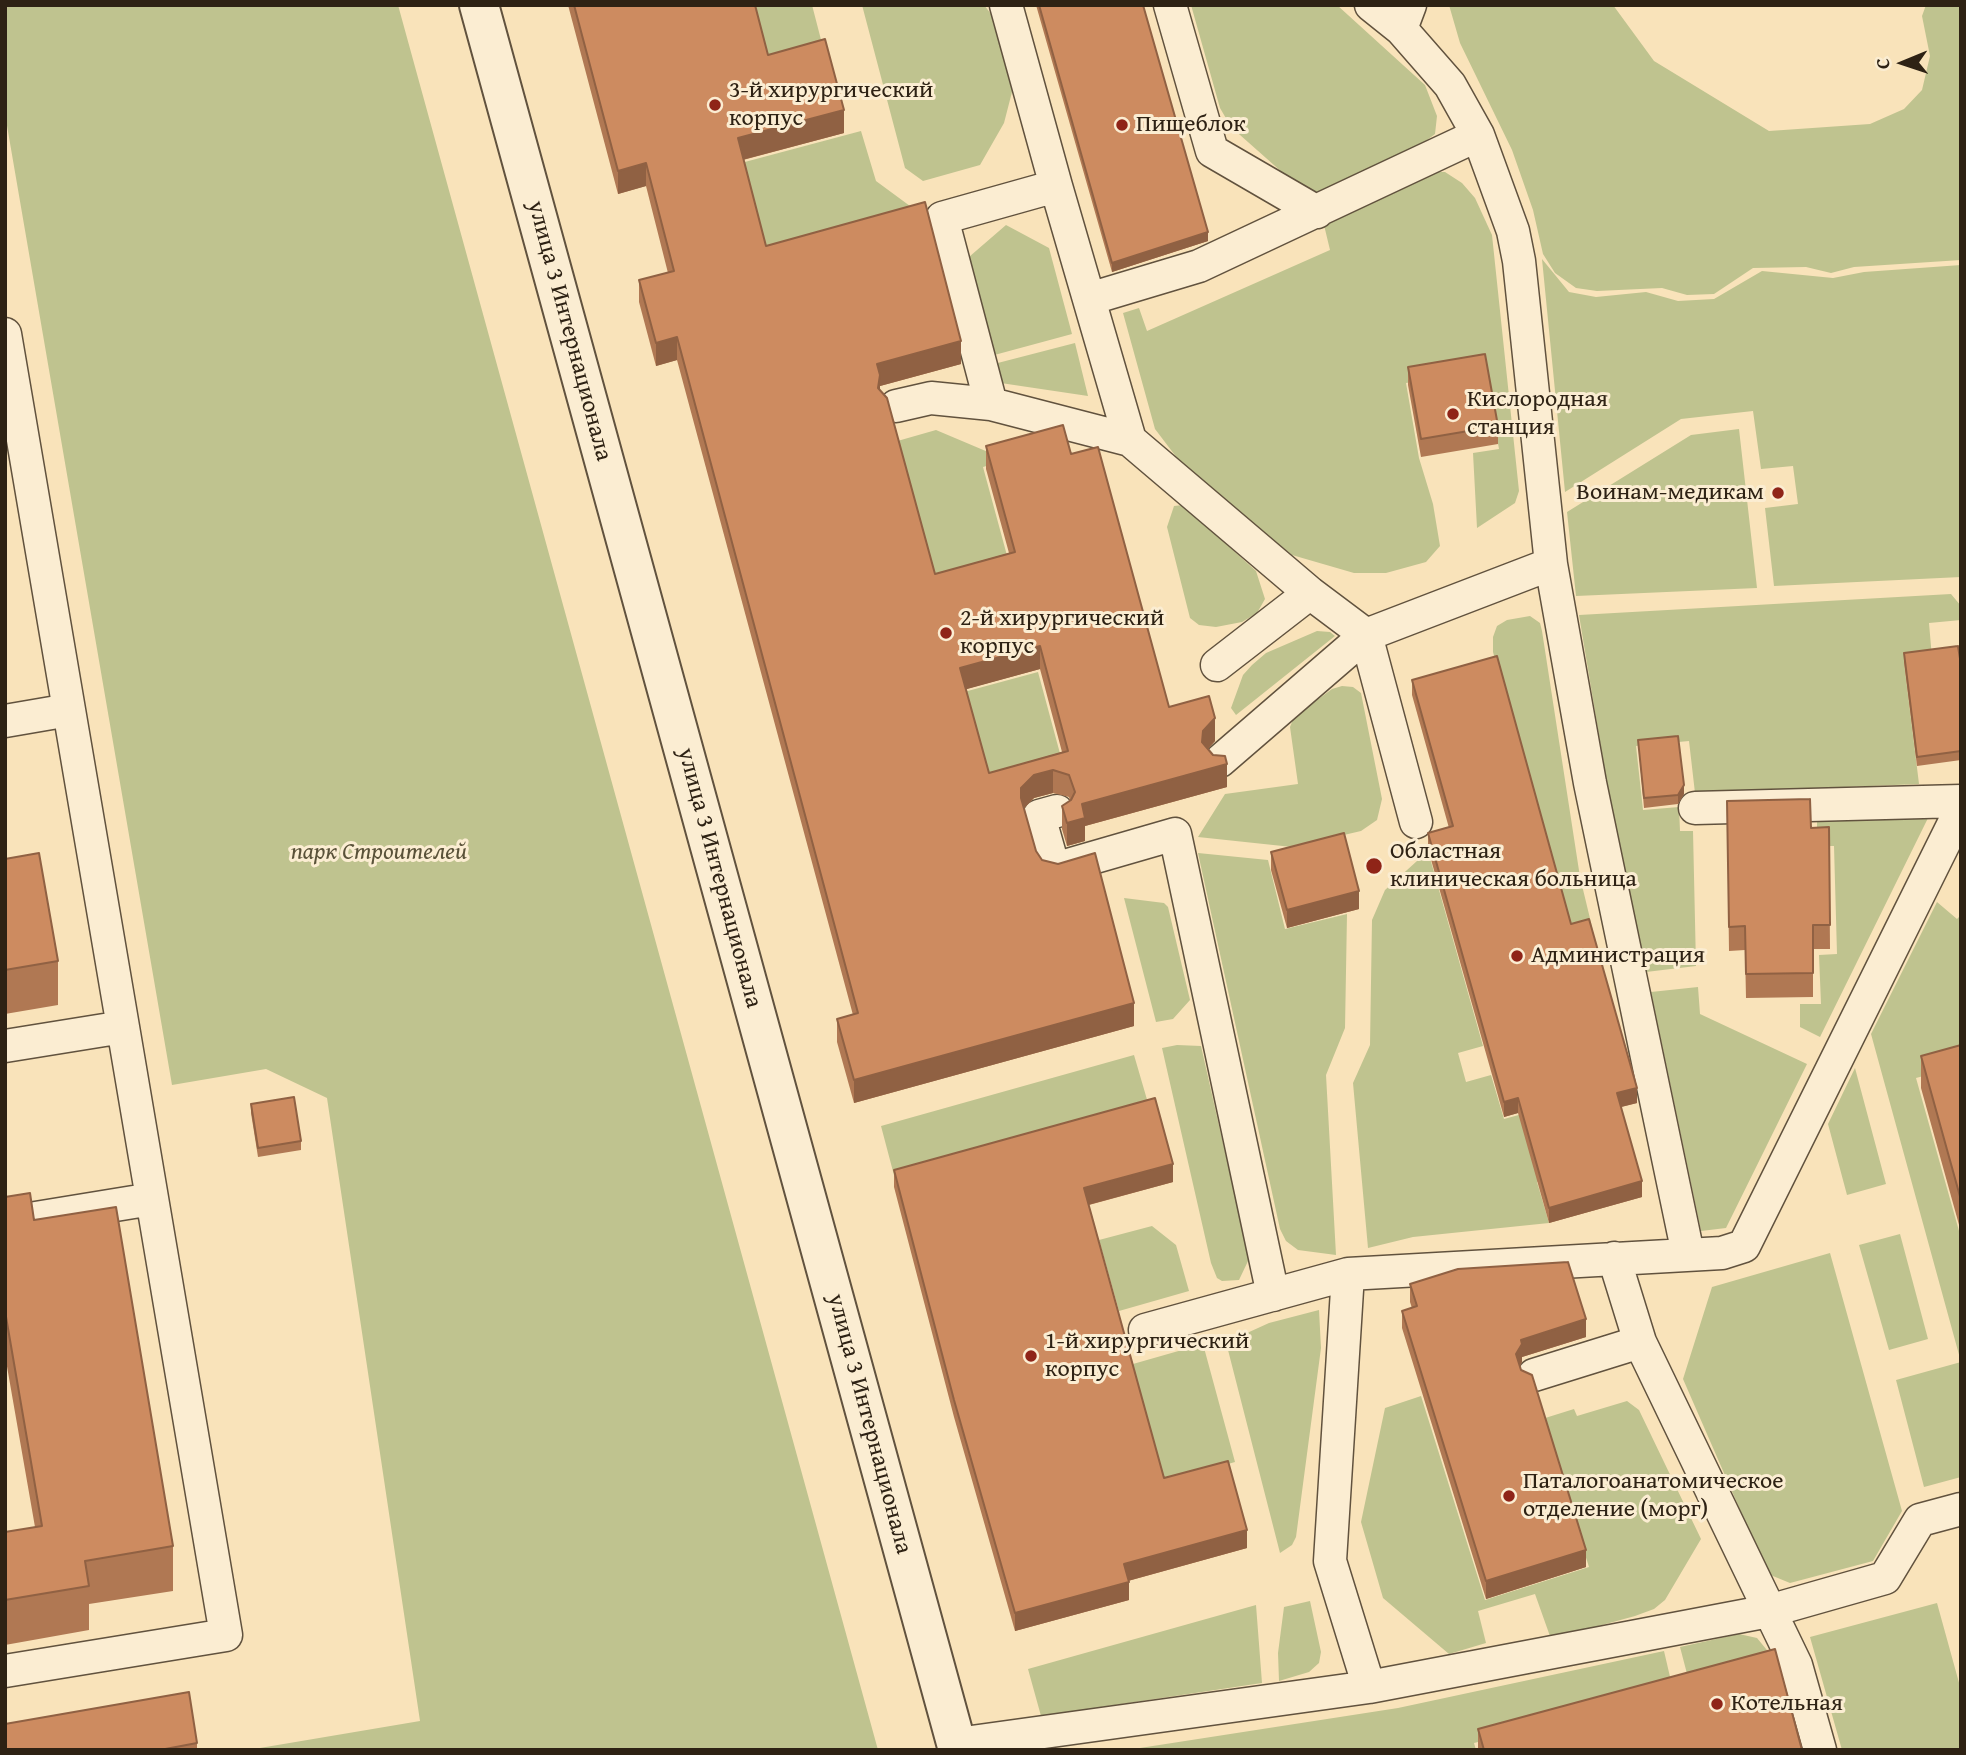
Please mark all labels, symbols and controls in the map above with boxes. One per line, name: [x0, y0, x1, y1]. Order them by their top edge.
north arrow: [1868, 28, 1938, 98]
text: С: [1868, 58, 1896, 70]
place label: 3-й хирургический корпус: [729, 77, 933, 133]
marker: 3-й хирургический корпус: [707, 97, 723, 113]
place label: Пищеблок: [1136, 111, 1246, 139]
marker: Пищеблок: [1114, 117, 1130, 133]
street label: улица 3 Интернационала: [520, 198, 618, 464]
place label: Кислородная станция: [1467, 386, 1608, 442]
marker: Кислородная станция: [1445, 406, 1461, 422]
place label: Воинам-медикам: [1576, 479, 1764, 507]
marker: Воинам-медикам: [1770, 485, 1786, 501]
place label: 2-й хирургический корпус: [960, 605, 1164, 661]
marker: 2-й хирургический корпус: [938, 625, 954, 641]
street label: улица 3 Интернационала: [670, 745, 768, 1011]
place label: Областная клиническая больница: [1390, 838, 1637, 894]
park label: парк Строителей: [291, 839, 467, 867]
marker: Областная клиническая больница: [1364, 856, 1384, 876]
place label: Администрация: [1531, 942, 1705, 970]
marker: Администрация: [1509, 948, 1525, 964]
street label: улица 3 Интернационала: [820, 1291, 918, 1557]
place label: 1-й хирургический корпус: [1045, 1328, 1249, 1384]
marker: 1-й хирургический корпус: [1023, 1348, 1039, 1364]
place label: Паталогоанатомическое отделение (морг): [1523, 1468, 1784, 1524]
marker: Паталогоанатомическое отделение (морг): [1501, 1488, 1517, 1504]
place label: Котельная: [1731, 1690, 1843, 1718]
marker: Котельная: [1709, 1696, 1725, 1712]

